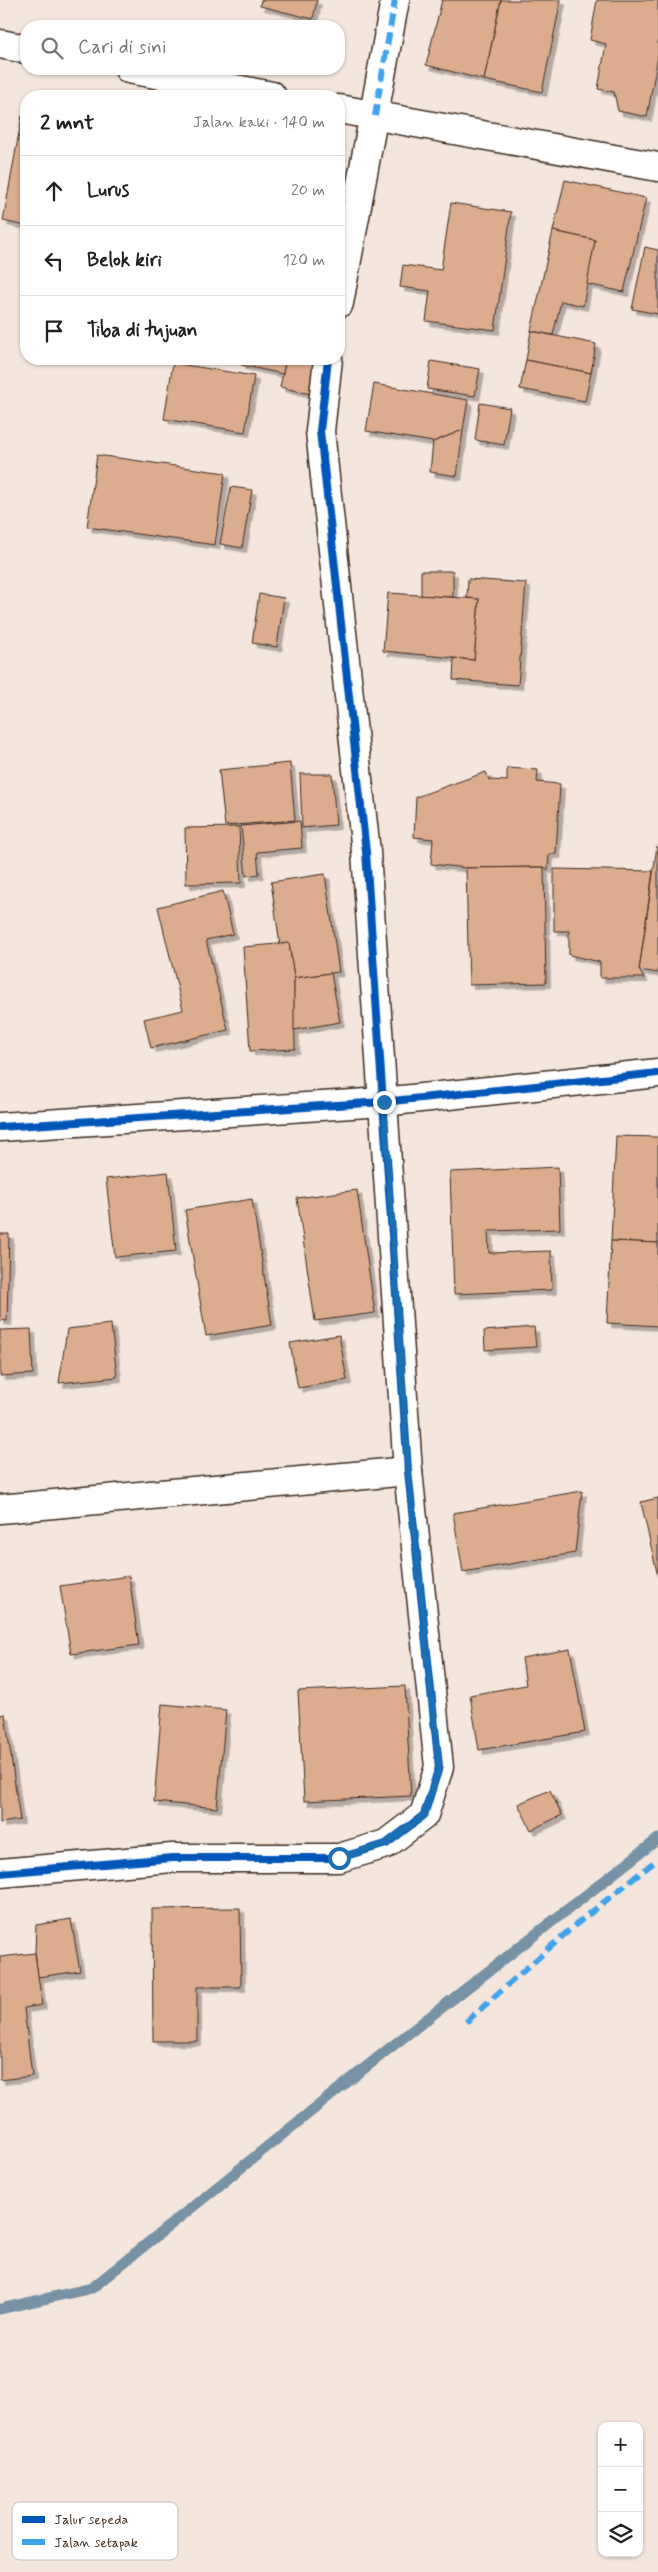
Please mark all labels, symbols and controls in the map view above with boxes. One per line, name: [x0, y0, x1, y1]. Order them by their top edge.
search box: [20, 20, 345, 75]
icon: search: [38, 34, 66, 62]
text: Cari di sini: [78, 35, 166, 60]
text: 2 mnt: [40, 109, 94, 137]
text: Jalan kaki · 140 m: [193, 112, 325, 133]
icon: ahead: [40, 177, 68, 205]
text: Lurus: [87, 178, 129, 203]
text: 20 m: [291, 180, 325, 201]
icon: left: [40, 247, 68, 275]
text: Belok kiri: [87, 248, 162, 273]
text: 120 m: [283, 250, 325, 271]
icon: arrive: [40, 317, 68, 345]
text: Tiba di tujuan: [87, 318, 198, 343]
route end: [373, 1091, 396, 1114]
route start: [328, 1847, 351, 1870]
map controls: [598, 2422, 643, 2557]
button: +: [598, 2422, 643, 2467]
button: −: [598, 2467, 643, 2512]
legend: [12, 2502, 178, 2560]
text: Jalur sepeda: [54, 2511, 128, 2529]
button: layers: [598, 2512, 643, 2557]
text: Jalan setapak: [54, 2534, 138, 2552]

